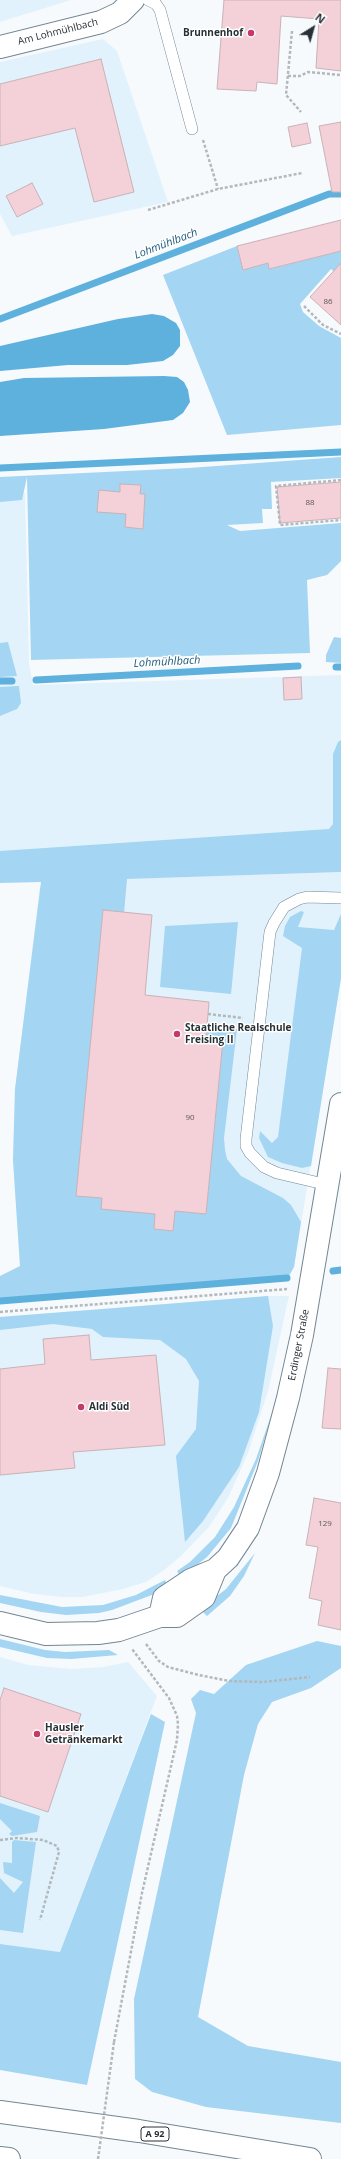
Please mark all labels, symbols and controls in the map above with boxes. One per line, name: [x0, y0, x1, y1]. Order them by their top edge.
north arrow: [293, 8, 333, 48]
text: N: [312, 9, 329, 27]
street label: Am Lohmühlbach: [17, 16, 99, 48]
place label: Brunnenhof: [183, 27, 243, 39]
marker: Brunnenhof: [246, 28, 256, 38]
water label: Lohmühlbach: [132, 226, 200, 262]
house number: 86: [323, 297, 333, 307]
house number: 88: [305, 498, 315, 508]
water label: Lohmühlbach: [133, 654, 201, 670]
place label: Staatliche Realschule Freising II: [185, 1022, 291, 1046]
marker: Staatliche Realschule Freising II: [172, 1029, 182, 1039]
house number: 90: [185, 1113, 195, 1123]
street label: Erdinger Straße: [286, 1308, 312, 1382]
place label: Aldi Süd: [89, 1401, 129, 1413]
marker: Aldi Süd: [76, 1402, 86, 1412]
house number: 129: [318, 1519, 332, 1529]
place label: Hausler Getränkemarkt: [45, 1722, 123, 1746]
marker: Hausler Getränkemarkt: [32, 1729, 42, 1739]
road number: A 92: [141, 2127, 169, 2141]

